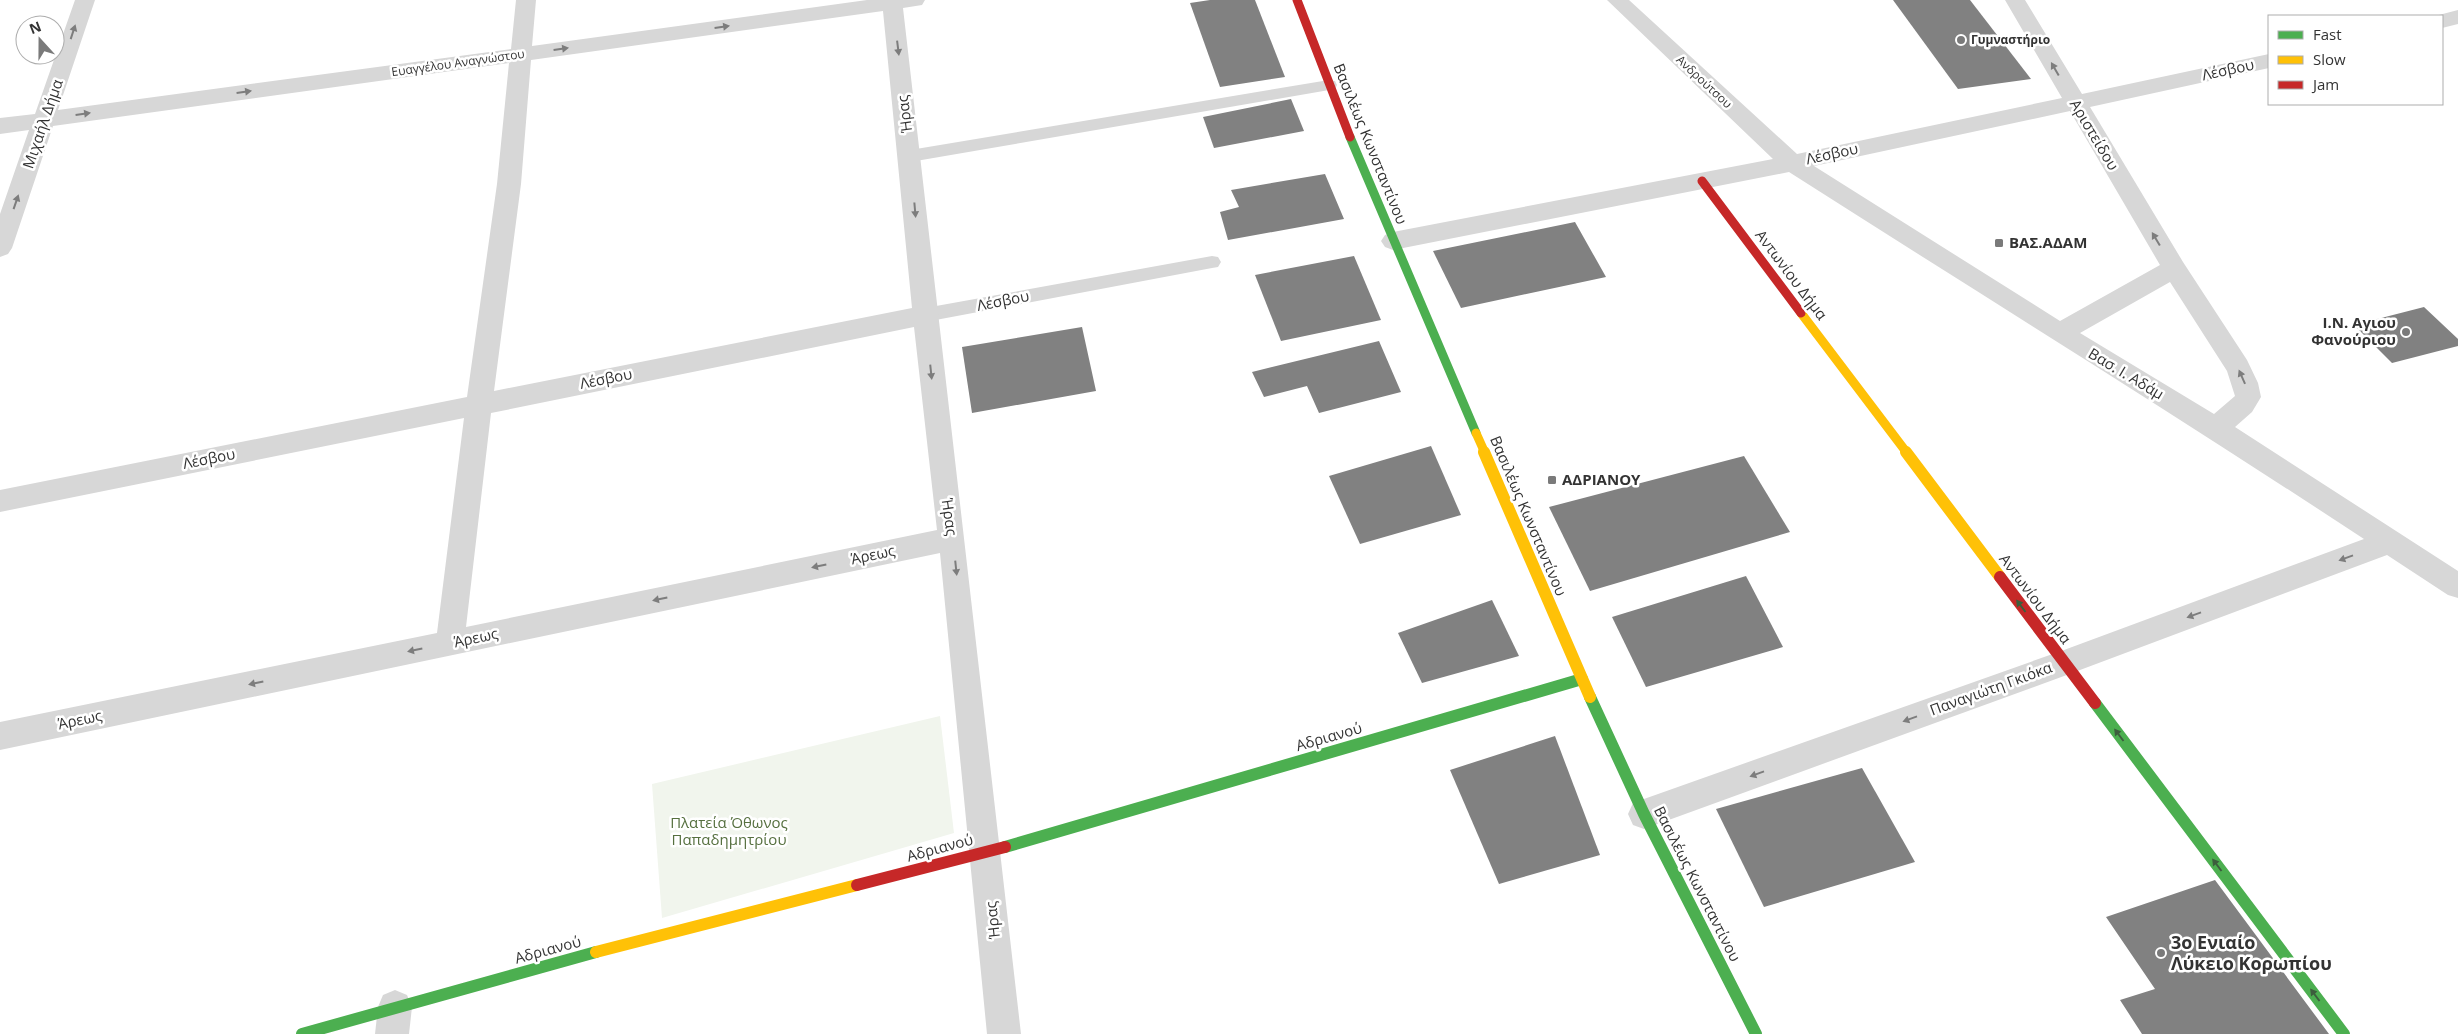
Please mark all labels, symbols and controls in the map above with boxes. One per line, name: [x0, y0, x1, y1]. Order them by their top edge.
north arrow: [15, 15, 65, 65]
legend: [2268, 15, 2443, 105]
text: N: [26, 16, 44, 38]
one-way arrow: [714, 23, 730, 31]
one-way arrow: [70, 24, 78, 39]
text: Fast: [2313, 24, 2342, 44]
place label: Γυμναστήριο: [1971, 31, 2050, 48]
marker: Γυμναστήριο: [1955, 34, 1967, 46]
one-way arrow: [894, 41, 902, 57]
street label: Ευαγγέλου Αναγνώστου: [390, 45, 526, 80]
one-way arrow: [553, 45, 569, 53]
text: Slow: [2313, 49, 2346, 69]
street label: Ανδρούτσου: [1673, 51, 1736, 112]
street label: Λέσβου: [2200, 54, 2256, 84]
street label: Βασιλέως Κωνσταντίνου: [1329, 60, 1412, 227]
one-way arrow: [2051, 63, 2060, 76]
text: Jam: [2311, 74, 2339, 94]
street label: Μιχαήλ Δήμα: [17, 76, 67, 171]
one-way arrow: [236, 88, 252, 96]
street label: Ήρας: [892, 94, 916, 135]
street label: Αριστείδου: [2066, 95, 2124, 174]
one-way arrow: [75, 110, 91, 118]
street label: Λέσβου: [1804, 138, 1860, 168]
one-way arrow: [13, 195, 20, 210]
one-way arrow: [911, 202, 919, 218]
street label: Αντωνίου Δήμα: [1751, 225, 1832, 324]
place label: ΒΑΣ.ΑΔΑΜ: [2009, 232, 2087, 252]
one-way arrow: [2152, 232, 2161, 245]
marker: ΒΑΣ.ΑΔΑΜ: [1993, 237, 2005, 249]
street label: Λέσβου: [975, 285, 1031, 315]
place label: Ι.Ν. Αγιου Φανούριου: [2311, 312, 2396, 349]
marker: Ι.Ν. Αγιου Φανούριου: [2400, 326, 2412, 338]
street label: Βασ. Ι. Αδάμ: [2085, 343, 2168, 404]
street label: Λέσβου: [578, 363, 634, 393]
one-way arrow: [927, 364, 935, 380]
one-way arrow: [2238, 370, 2246, 384]
street label: Βασιλέως Κωνσταντίνου: [1486, 433, 1572, 599]
street label: Λέσβου: [181, 443, 237, 473]
place label: ΑΔΡΙΑΝΟΥ: [1562, 469, 1641, 489]
marker: ΑΔΡΙΑΝΟΥ: [1546, 474, 1558, 486]
street label: Ήρας: [937, 496, 963, 537]
street label: Άρεως: [849, 540, 897, 568]
street label: Αντωνίου Δήμα: [1995, 549, 2076, 648]
one-way arrow: [2339, 555, 2354, 562]
one-way arrow: [952, 560, 960, 576]
one-way arrow: [811, 563, 827, 571]
one-way arrow: [652, 596, 668, 604]
one-way arrow: [2016, 600, 2027, 613]
one-way arrow: [2186, 611, 2201, 619]
street label: Άρεως: [452, 623, 500, 651]
one-way arrow: [408, 646, 423, 654]
street label: Παναγιώτη Γκιόκα: [1927, 657, 2055, 719]
one-way arrow: [248, 679, 264, 687]
street label: Άρεως: [56, 705, 104, 733]
one-way arrow: [1902, 715, 1917, 723]
street label: Αδριανού: [1293, 717, 1364, 755]
one-way arrow: [2114, 728, 2124, 742]
one-way arrow: [1749, 770, 1764, 778]
street label: Βασιλέως Κωνσταντίνου: [1650, 802, 1746, 965]
park label: Πλατεία Όθωνος Παπαδημητρίου: [670, 812, 788, 849]
street label: Αδριανού: [904, 829, 975, 865]
one-way arrow: [2212, 858, 2222, 872]
street label: Ήρας: [980, 900, 1004, 941]
place label: 3ο Ενιαίο Λύκειο Κορωπίου: [2171, 930, 2332, 975]
street label: Αδριανού: [512, 931, 583, 967]
marker: 3ο Ενιαίο Λύκειο Κορωπίου: [2155, 947, 2167, 959]
one-way arrow: [2309, 989, 2320, 1002]

